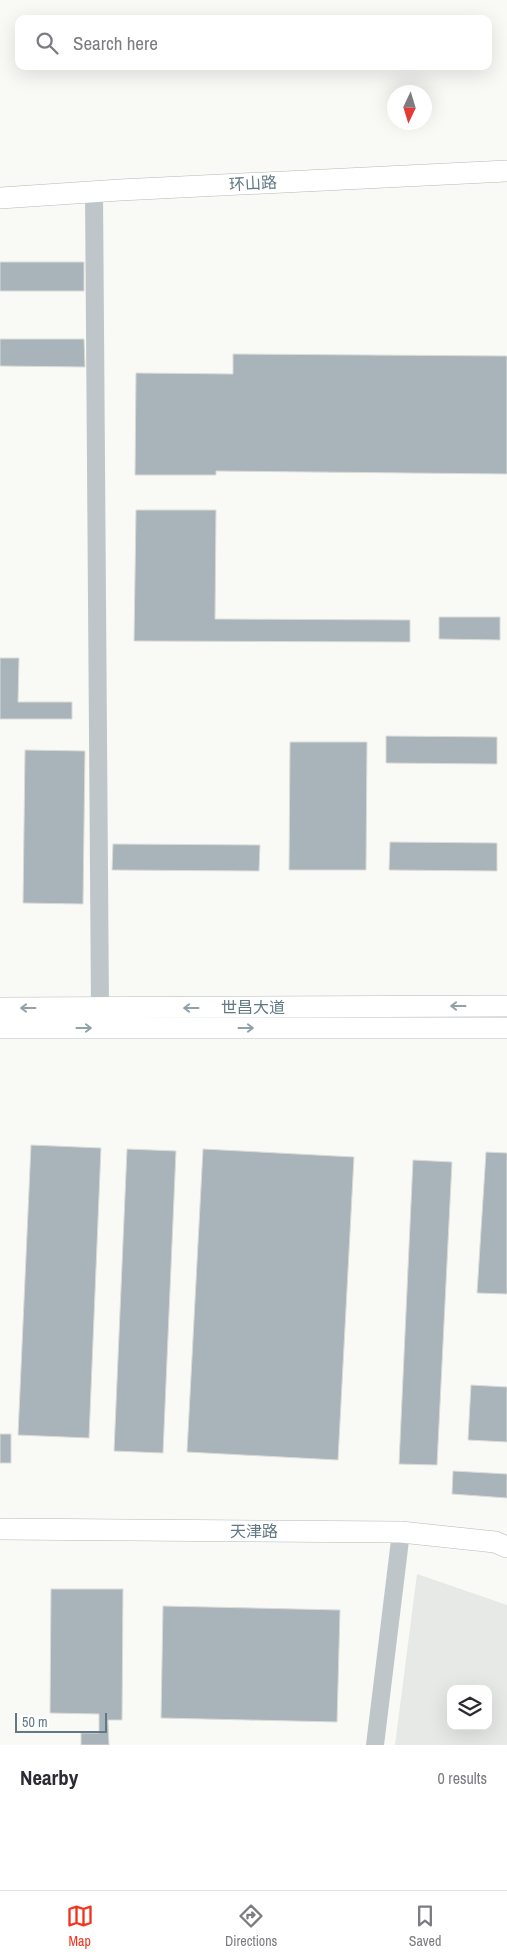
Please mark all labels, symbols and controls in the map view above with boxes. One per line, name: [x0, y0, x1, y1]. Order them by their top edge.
search box: [15, 15, 492, 70]
icon: search: [33, 29, 61, 57]
text: Search here: [73, 30, 158, 56]
north arrow: [387, 85, 432, 130]
street label: 环山路: [228, 171, 278, 195]
street label: 世昌大道: [221, 996, 285, 1018]
one-way arrow: [451, 1002, 467, 1011]
one-way arrow: [21, 1003, 37, 1013]
one-way arrow: [183, 1003, 200, 1013]
one-way arrow: [75, 1023, 91, 1033]
one-way arrow: [238, 1023, 254, 1033]
street label: 天津路: [230, 1520, 278, 1542]
map controls: [447, 1685, 492, 1730]
button: layers: [447, 1685, 492, 1730]
scale bar: [15, 1710, 108, 1733]
text: 50 m: [22, 1713, 48, 1731]
text: Nearby: [20, 1763, 78, 1792]
text: 0 results: [437, 1767, 487, 1789]
tab: Map: [66, 1902, 94, 1950]
tab: Directions: [225, 1902, 277, 1950]
tab: Saved: [409, 1902, 441, 1950]

